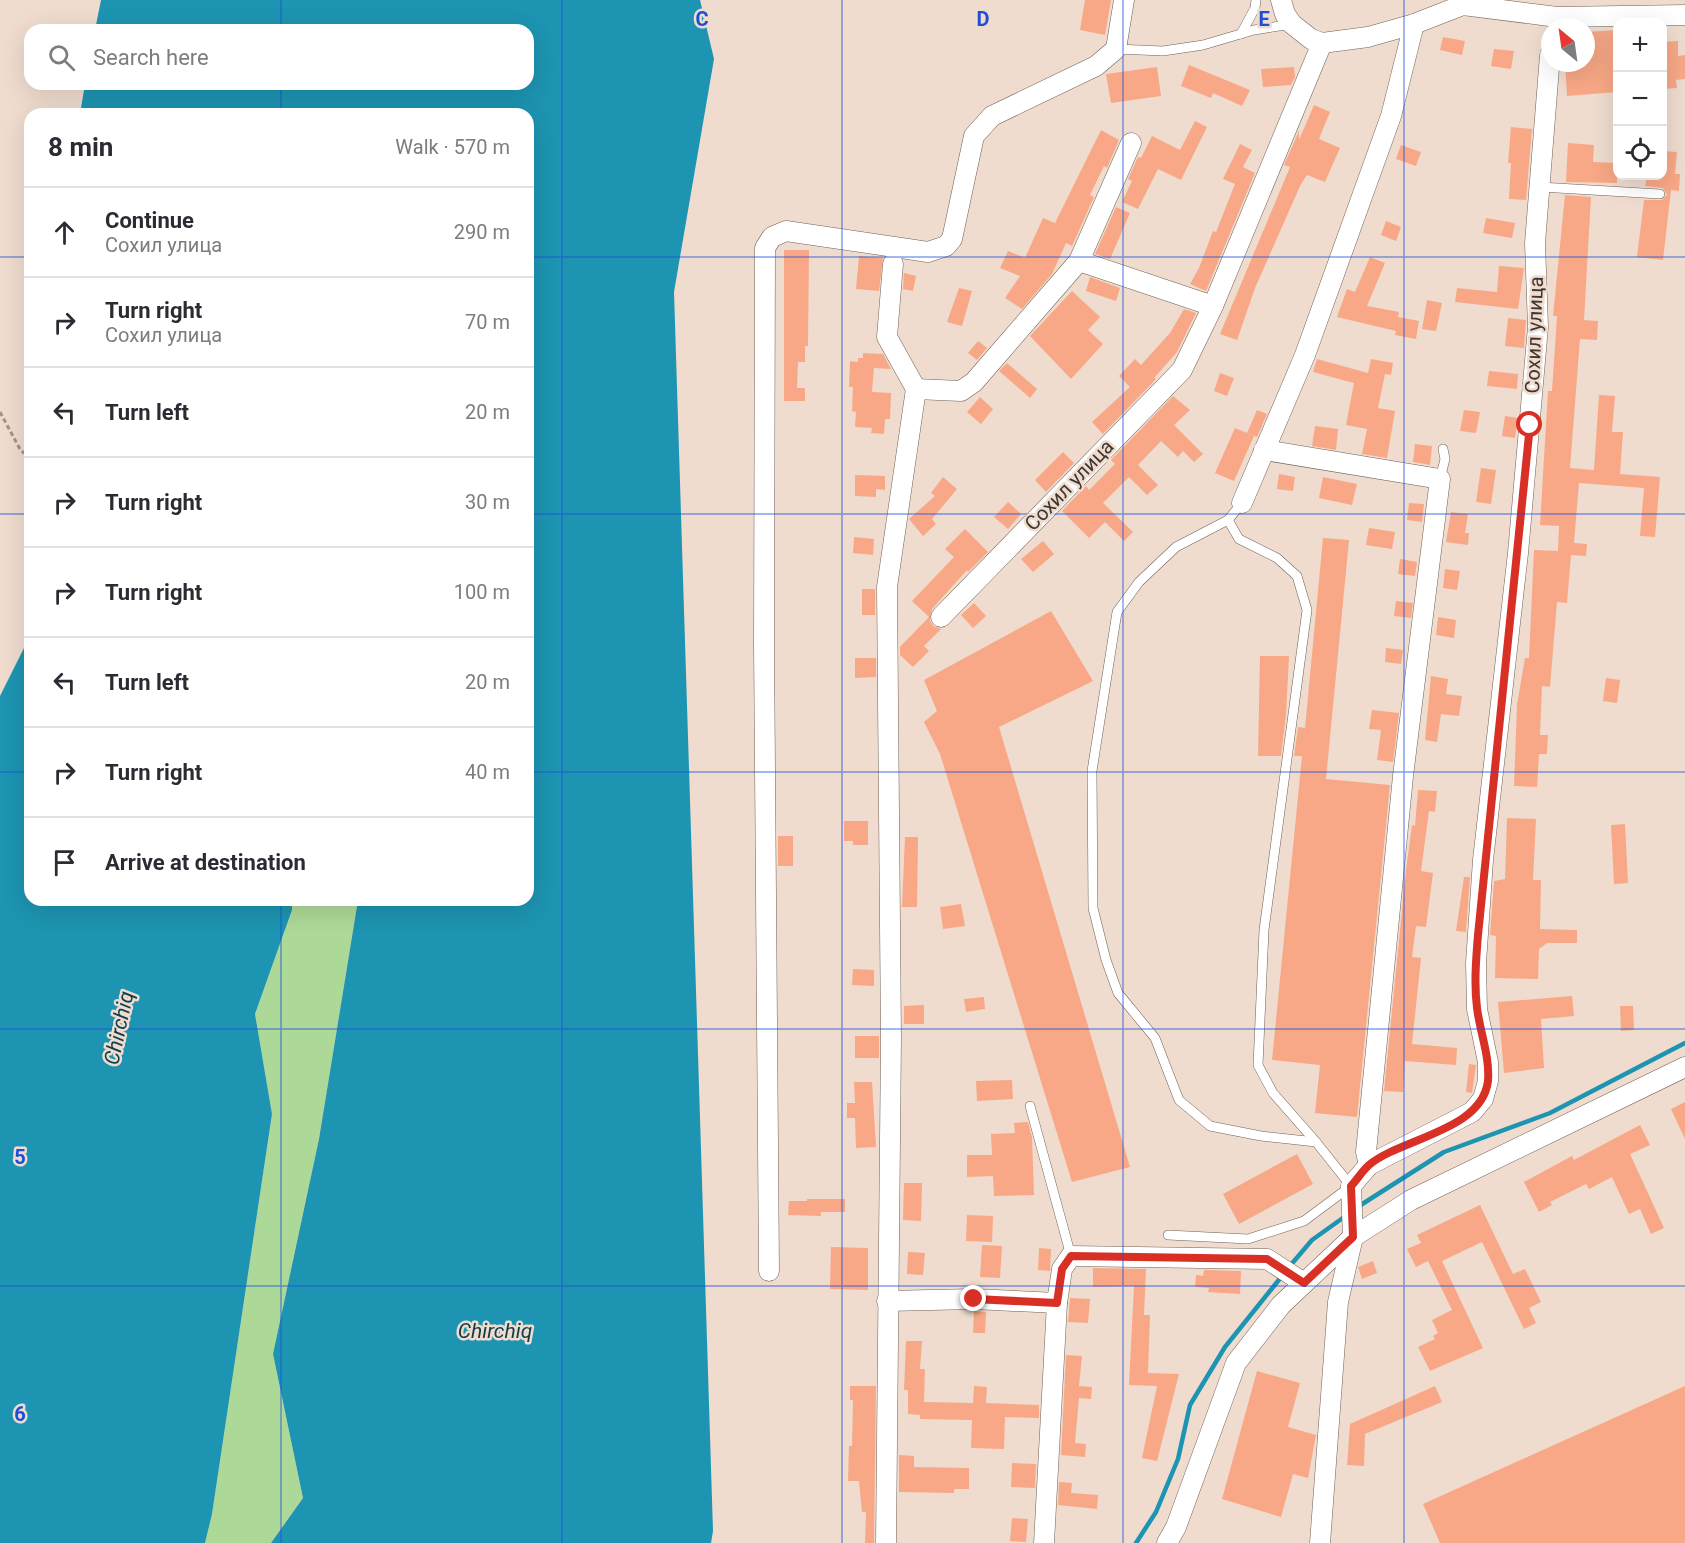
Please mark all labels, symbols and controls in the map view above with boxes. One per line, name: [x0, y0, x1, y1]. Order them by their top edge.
text: C: [695, 7, 709, 31]
text: D: [977, 7, 990, 31]
text: E: [1258, 7, 1270, 31]
north arrow: [1541, 18, 1595, 72]
map controls: [1613, 18, 1667, 180]
button: +: [1613, 18, 1667, 72]
search box: [24, 24, 534, 90]
icon: search: [45, 41, 78, 74]
text: Search here: [93, 45, 209, 70]
button: −: [1613, 72, 1667, 126]
button: locate: [1613, 126, 1667, 180]
text: 8 min: [48, 132, 113, 162]
text: Walk · 570 m: [395, 135, 510, 159]
text: Continue: [105, 208, 194, 233]
icon: ahead: [48, 216, 81, 249]
text: 290 m: [454, 220, 510, 244]
text: Сохил улица: [105, 233, 222, 257]
street label: Сохил улица: [1520, 276, 1548, 394]
text: Turn right: [105, 298, 202, 323]
icon: right: [48, 306, 81, 339]
text: 70 m: [465, 310, 510, 334]
text: Сохил улица: [105, 323, 222, 347]
icon: left: [48, 396, 81, 429]
text: Turn left: [105, 400, 189, 425]
text: 20 m: [465, 400, 510, 424]
route start: [1516, 411, 1542, 437]
street label: Сохил улица: [1020, 435, 1118, 535]
icon: right: [48, 486, 81, 519]
text: Turn right: [105, 490, 202, 515]
text: 30 m: [465, 490, 510, 514]
icon: right: [48, 576, 81, 609]
text: Turn right: [105, 580, 202, 605]
text: 100 m: [454, 580, 510, 604]
icon: left: [48, 666, 81, 699]
text: Turn left: [105, 670, 189, 695]
text: 20 m: [465, 670, 510, 694]
icon: right: [48, 756, 81, 789]
text: Turn right: [105, 760, 202, 785]
text: 40 m: [465, 760, 510, 784]
icon: arrive: [48, 846, 81, 879]
text: Arrive at destination: [105, 850, 306, 875]
water label: Chirchiq: [100, 989, 138, 1067]
text: 5: [14, 1145, 26, 1169]
route end: [960, 1285, 986, 1311]
water label: Chirchiq: [458, 1319, 532, 1343]
text: 6: [14, 1402, 26, 1426]

